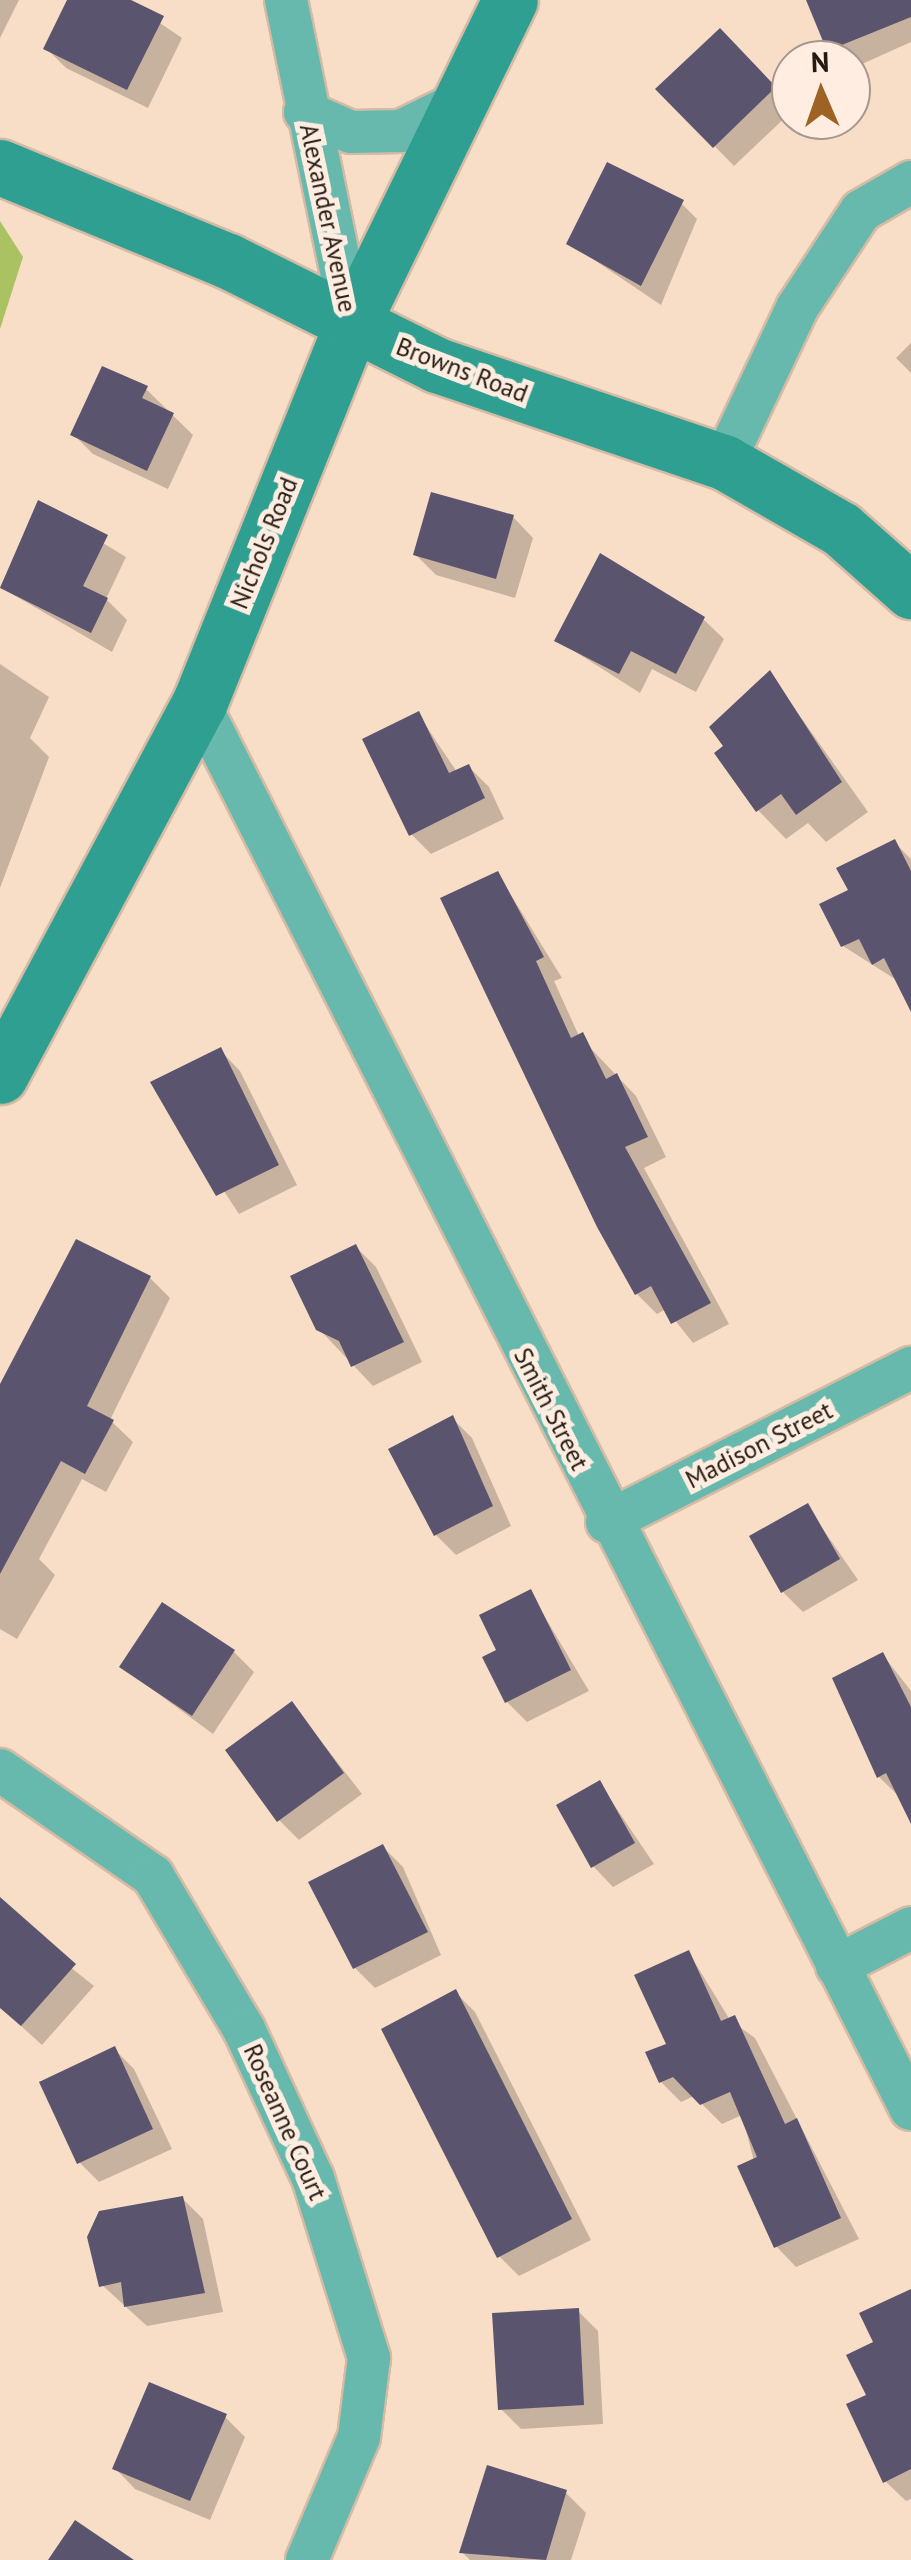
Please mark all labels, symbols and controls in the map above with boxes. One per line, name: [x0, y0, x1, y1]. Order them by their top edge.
north arrow: [771, 40, 871, 140]
text: N: [810, 43, 830, 80]
street label: Alexander Avenue: [293, 121, 363, 315]
street label: Browns Road: [392, 331, 532, 409]
street label: Nichols Road: [224, 473, 304, 613]
street label: Smith Street: [507, 1343, 595, 1475]
street label: Madison Street: [681, 1395, 837, 1495]
street label: Roseanne Court: [237, 2039, 333, 2205]

